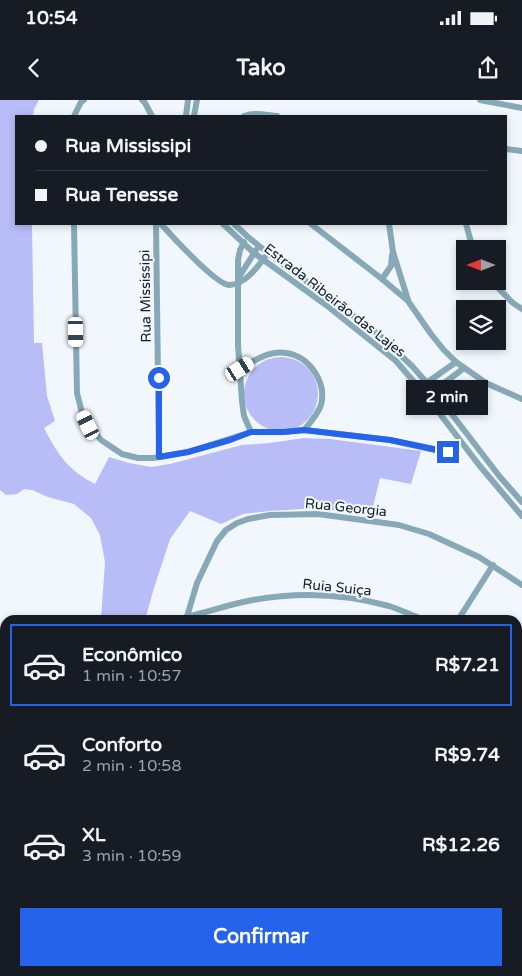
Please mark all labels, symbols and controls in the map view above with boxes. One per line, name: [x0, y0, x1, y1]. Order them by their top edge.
text: 10:54: [25, 7, 78, 29]
icon: back: [20, 54, 48, 82]
icon: share: [474, 54, 502, 82]
text: Tako: [236, 55, 286, 81]
text: Rua Mississipi: [65, 135, 191, 157]
text: Rua Tenesse: [65, 184, 178, 206]
street label: Estrada Ribeirão das Lajes: [261, 240, 409, 361]
north arrow: [456, 240, 506, 290]
map controls: [456, 240, 506, 350]
street label: Rua Mississipi: [136, 249, 155, 343]
button: layers: [456, 300, 506, 350]
car: [68, 317, 83, 347]
car: [223, 355, 256, 383]
route start: [148, 367, 170, 389]
callout: 2 min: [407, 380, 489, 414]
text: 2 min: [426, 387, 468, 407]
car: [74, 408, 101, 442]
route end: [437, 441, 459, 463]
street label: Rua Georgia: [304, 495, 388, 520]
street label: Ruia Suiça: [302, 575, 372, 600]
icon: car: [22, 643, 67, 688]
text: Econômico: [82, 644, 182, 666]
text: R$7.21: [435, 654, 500, 676]
text: 1 min · 10:57: [82, 666, 181, 686]
icon: car: [22, 733, 67, 778]
text: Conforto: [82, 734, 162, 756]
text: R$9.74: [434, 744, 500, 766]
text: 2 min · 10:58: [82, 756, 181, 776]
icon: car: [22, 823, 67, 868]
text: XL: [82, 824, 106, 846]
text: R$12.26: [422, 834, 500, 856]
text: 3 min · 10:59: [82, 846, 181, 866]
button: Confirmar: [20, 908, 502, 966]

